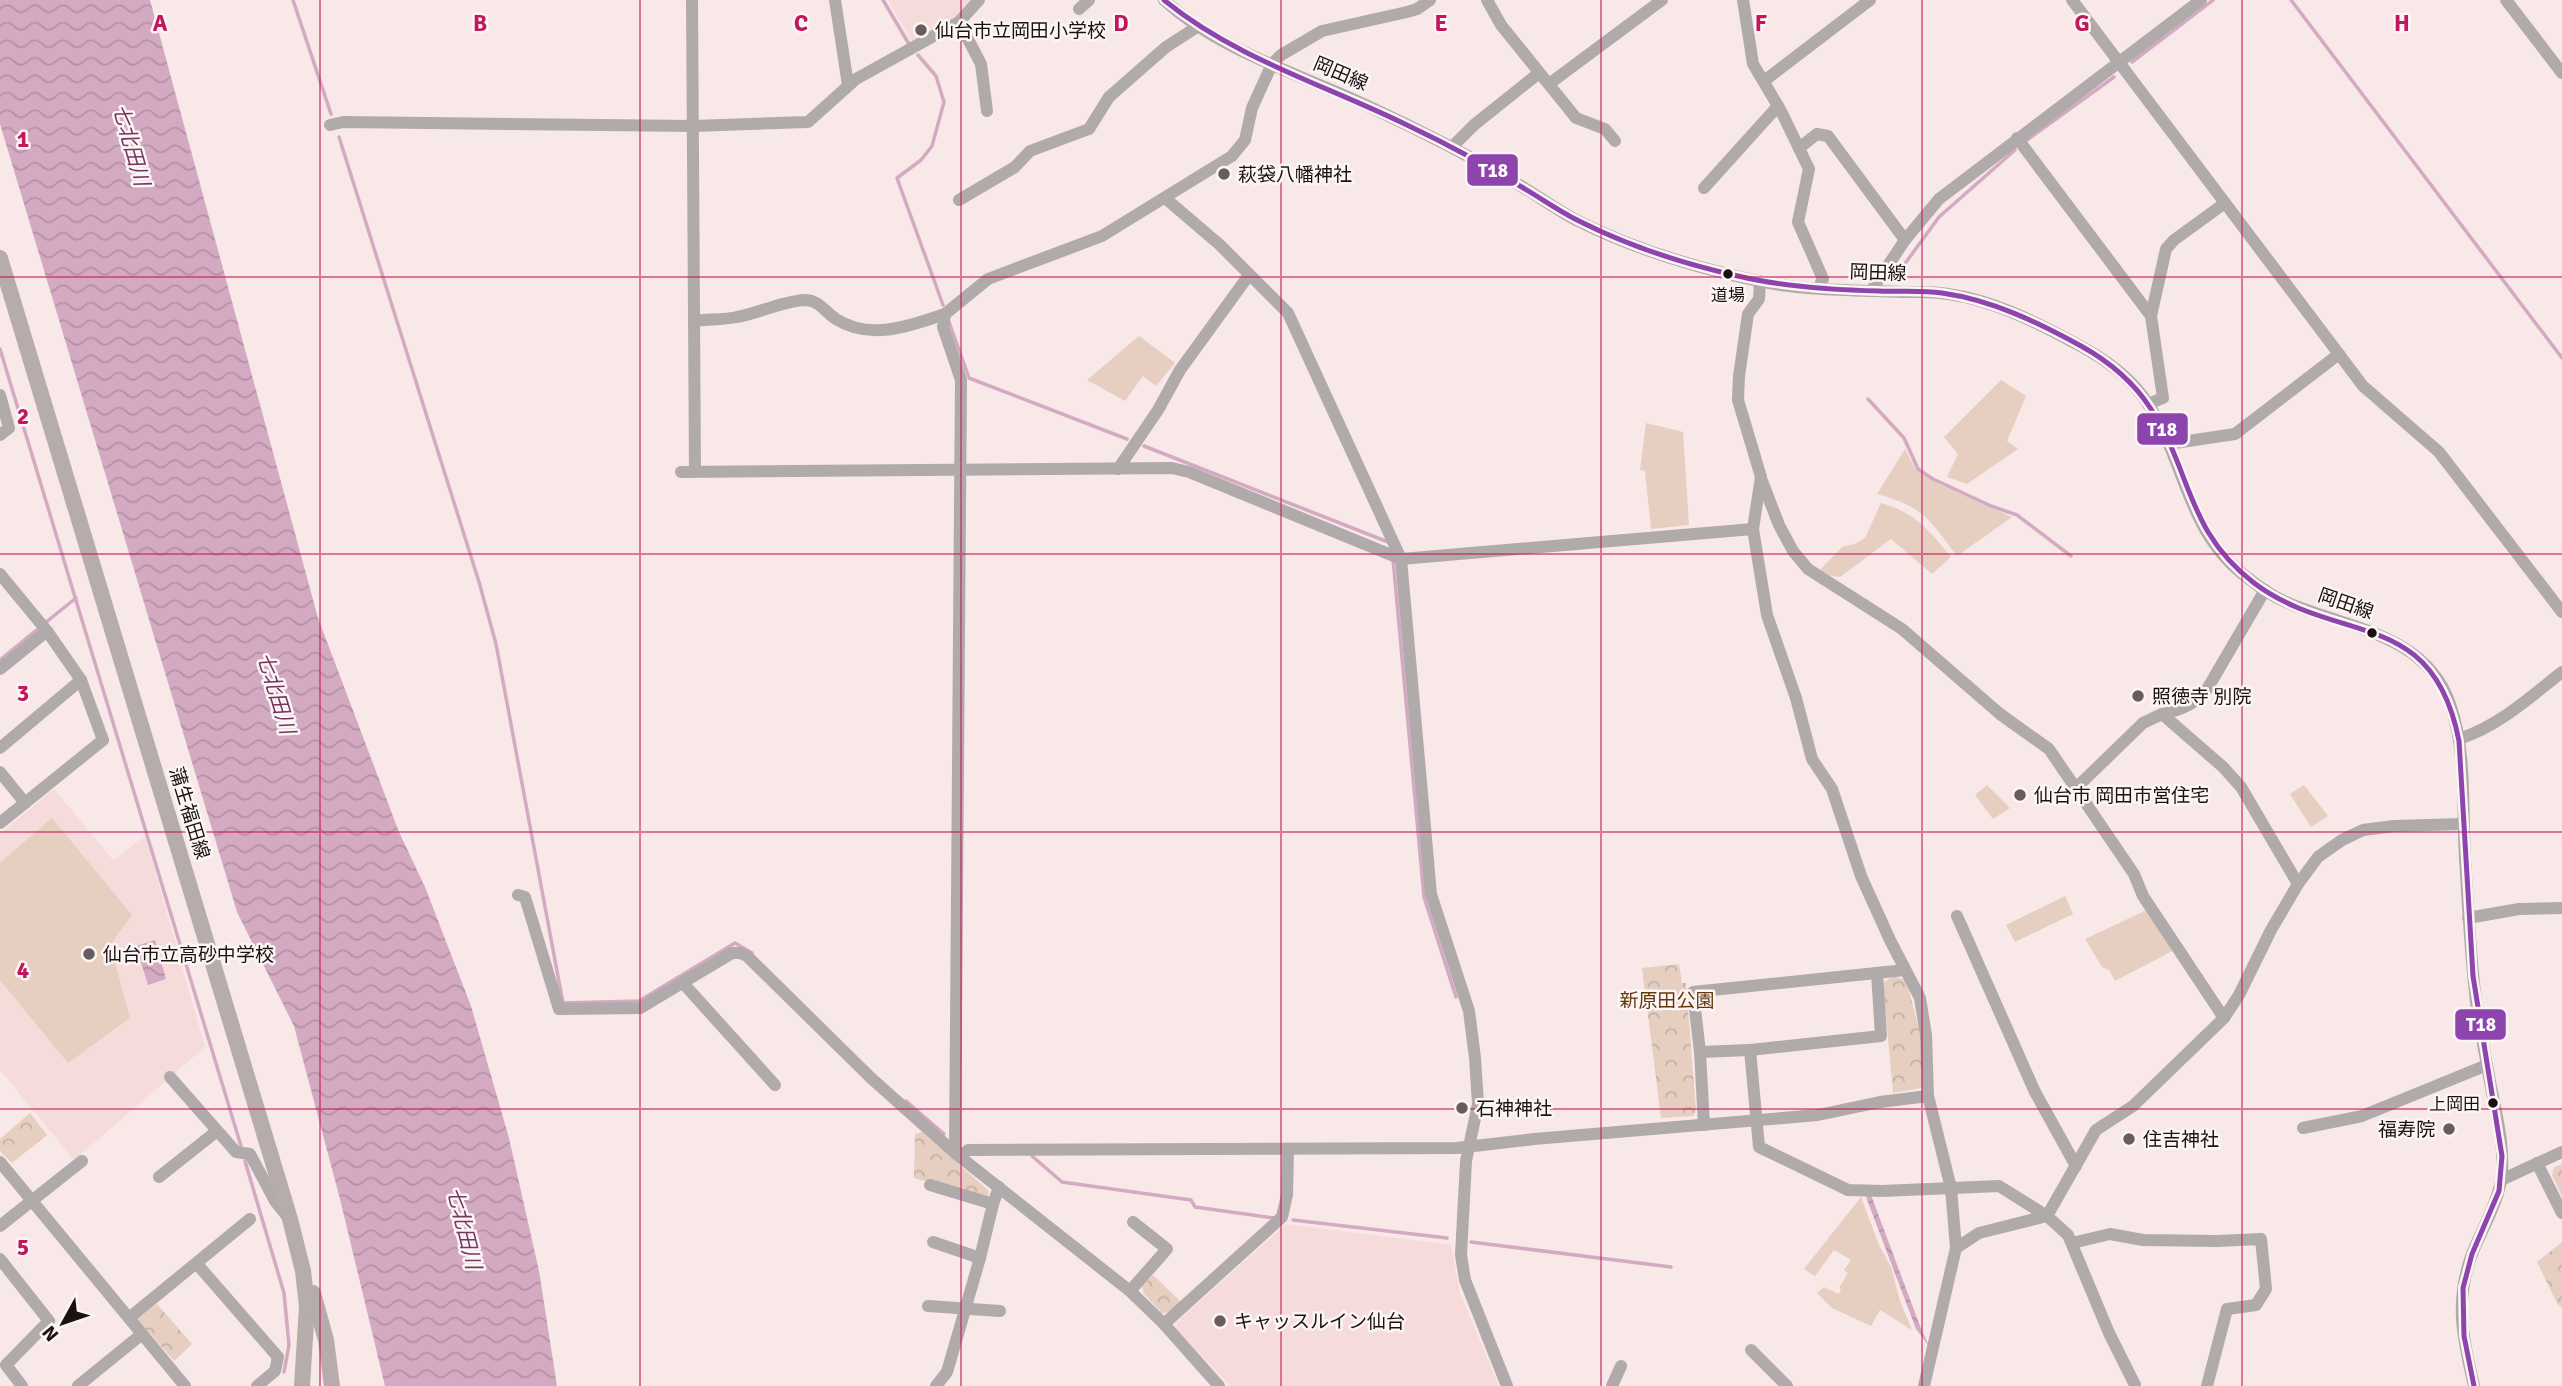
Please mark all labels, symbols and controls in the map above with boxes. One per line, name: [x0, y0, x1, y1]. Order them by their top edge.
text: A: [153, 9, 168, 38]
text: B: [473, 9, 487, 38]
text: C: [794, 9, 808, 38]
text: D: [1113, 9, 1129, 38]
text: E: [1434, 9, 1448, 38]
text: F: [1755, 9, 1767, 38]
text: G: [2074, 9, 2090, 38]
text: H: [2394, 9, 2410, 38]
place label: 仙台市立岡田小学校: [935, 19, 1106, 43]
marker: 仙台市立岡田小学校: [913, 22, 929, 38]
street label: 岡田線: [1310, 52, 1372, 96]
water label: 七北田川: [107, 101, 156, 191]
text: 1: [17, 125, 29, 154]
line badge: T18: [1466, 153, 1519, 187]
text: T18: [1478, 159, 1508, 183]
place label: 萩袋八幡神社: [1238, 163, 1352, 187]
marker: 萩袋八幡神社: [1216, 166, 1232, 182]
street label: 岡田線: [1849, 260, 1907, 286]
marker: 道場: [1721, 267, 1735, 281]
place label: 道場: [1711, 285, 1745, 306]
text: 2: [17, 402, 29, 431]
line badge: T18: [2136, 412, 2189, 446]
text: T18: [2147, 418, 2177, 442]
street label: 岡田線: [2315, 583, 2377, 625]
unlabelled marker: [2365, 626, 2379, 640]
water label: 七北田川: [251, 649, 301, 739]
text: 3: [17, 679, 29, 708]
place label: 照徳寺 別院: [2152, 685, 2251, 709]
marker: 照徳寺 別院: [2130, 688, 2146, 704]
street label: 蒲生福田線: [164, 764, 214, 862]
place label: 仙台市 岡田市営住宅: [2034, 784, 2209, 808]
marker: 仙台市 岡田市営住宅: [2012, 787, 2028, 803]
place label: 仙台市立高砂中学校: [103, 943, 274, 967]
marker: 仙台市立高砂中学校: [81, 946, 97, 962]
text: 4: [17, 956, 29, 985]
park label: 新原田公園: [1619, 989, 1715, 1013]
line badge: T18: [2454, 1008, 2507, 1041]
text: T18: [2466, 1013, 2496, 1037]
place label: 上岡田: [2429, 1094, 2480, 1115]
marker: 上岡田: [2486, 1096, 2500, 1110]
place label: 石神神社: [1476, 1097, 1552, 1121]
marker: 石神神社: [1454, 1100, 1470, 1116]
place label: 福寿院: [2378, 1118, 2435, 1142]
marker: 福寿院: [2441, 1121, 2457, 1137]
place label: 住吉神社: [2143, 1128, 2219, 1152]
marker: 住吉神社: [2121, 1131, 2137, 1147]
water label: 七北田川: [441, 1184, 487, 1274]
text: 5: [17, 1233, 29, 1262]
north arrow: [28, 1288, 98, 1358]
place label: キャッスルイン仙台: [1234, 1310, 1405, 1334]
marker: キャッスルイン仙台: [1212, 1313, 1228, 1329]
text: N: [37, 1321, 64, 1346]

